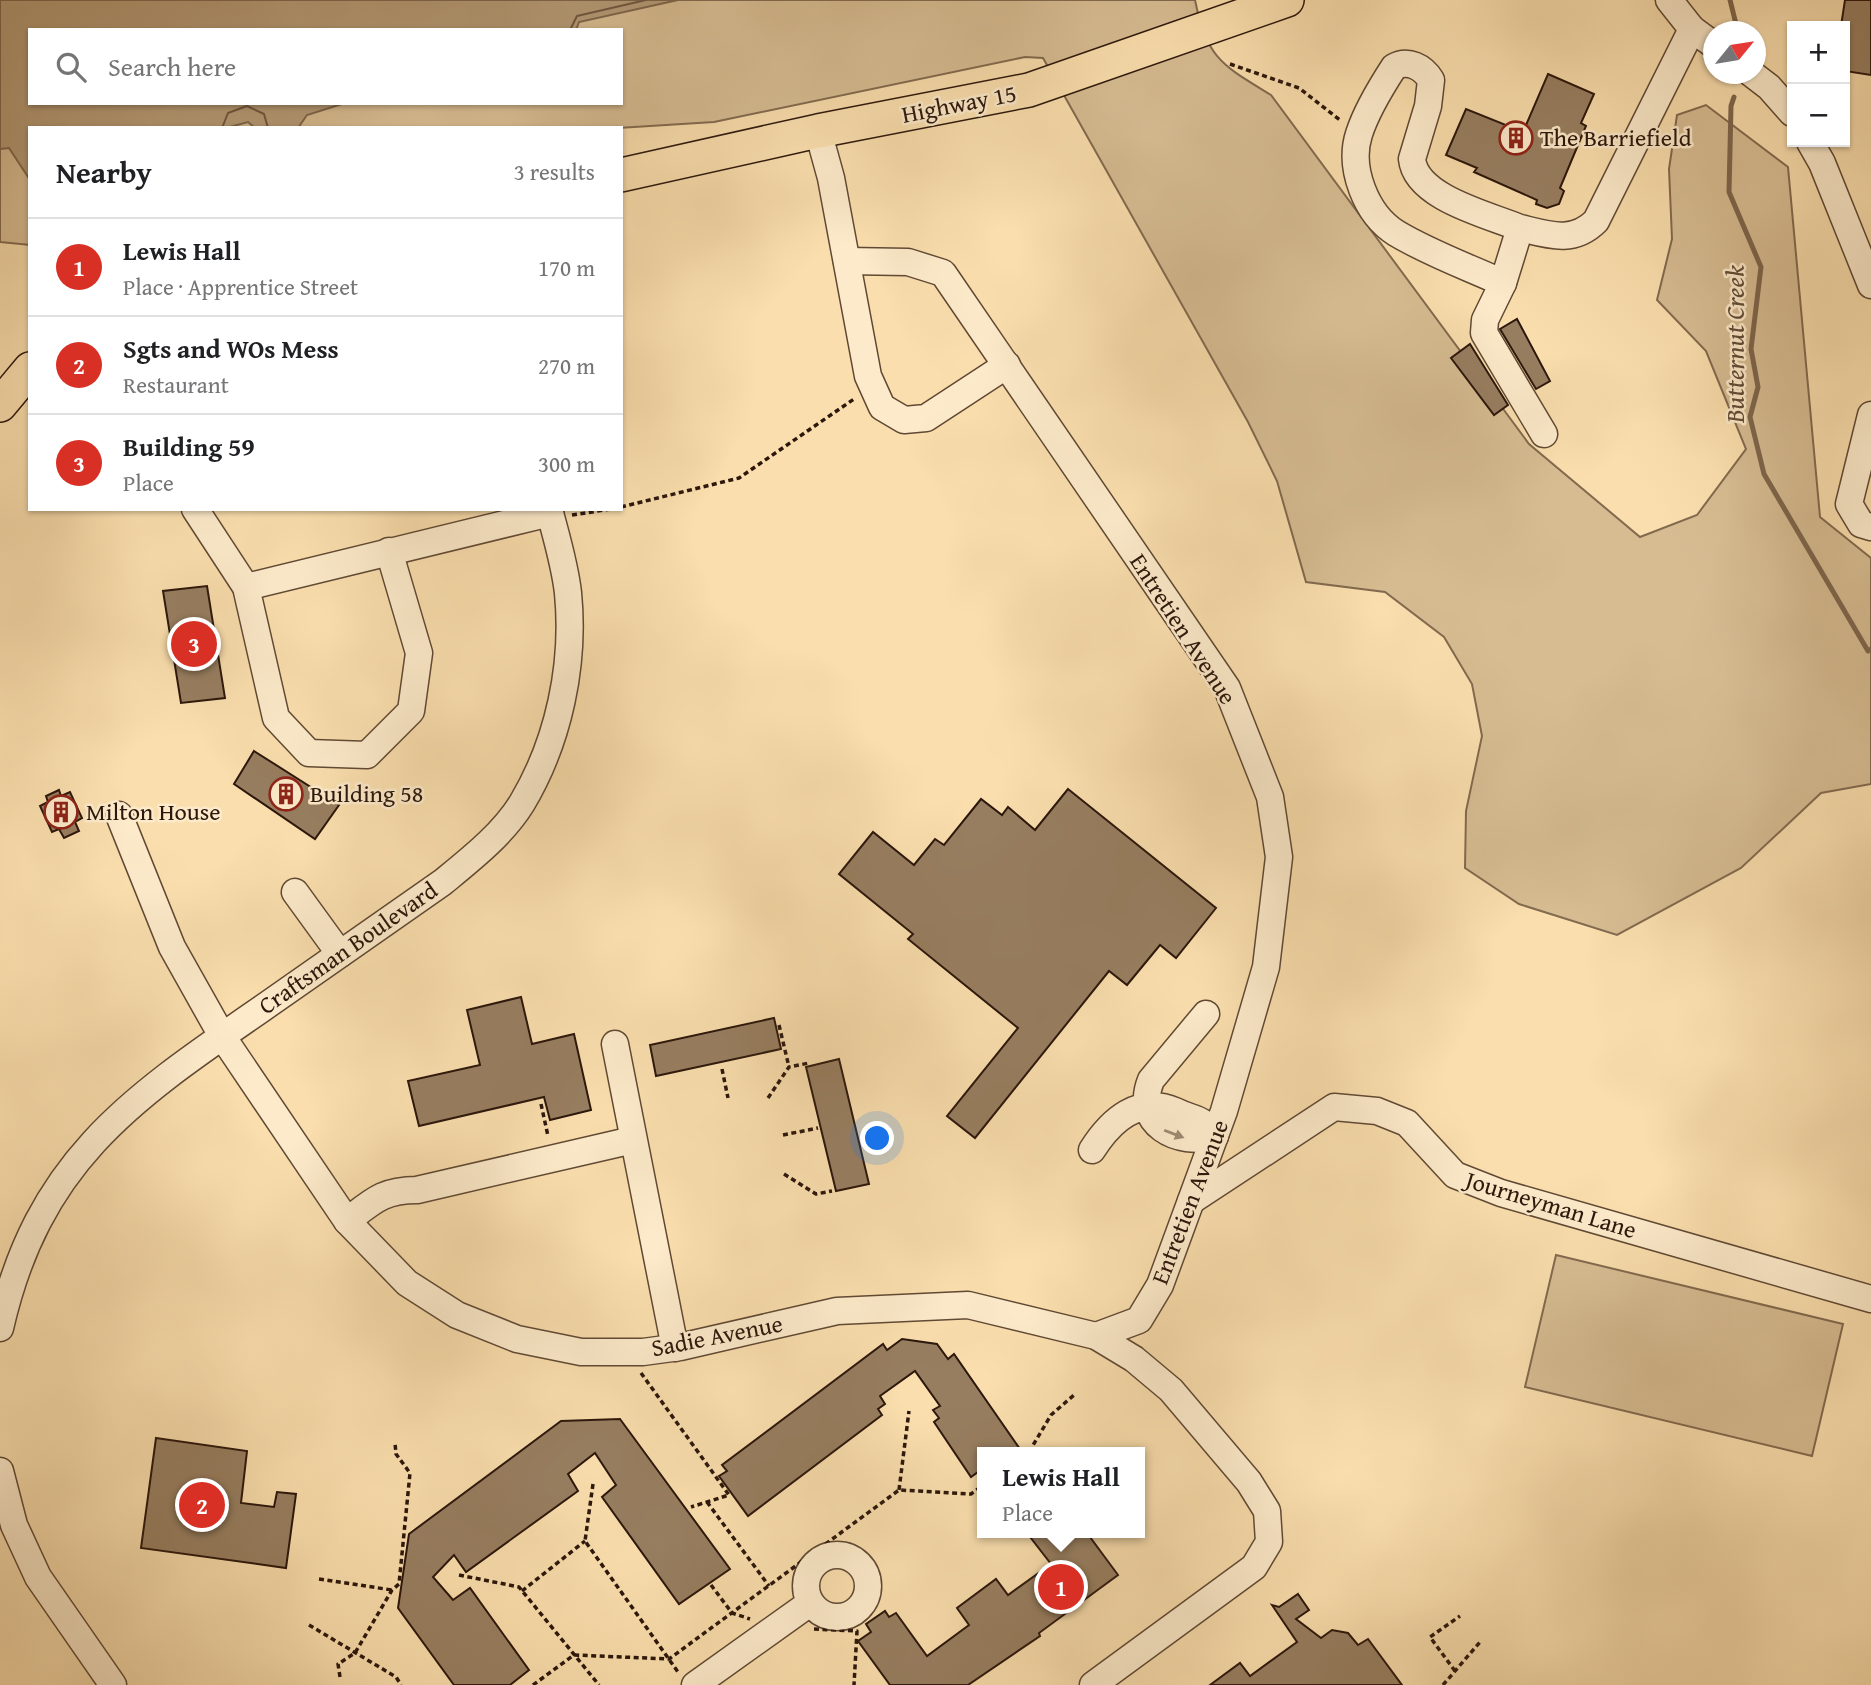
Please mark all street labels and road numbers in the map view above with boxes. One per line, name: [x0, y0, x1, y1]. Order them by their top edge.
street label: Highway 15: [898, 75, 1019, 132]
street label: Entretien Avenue: [1121, 546, 1245, 711]
street label: Craftsman Boulevard: [251, 872, 445, 1023]
street label: Entretien Avenue: [1142, 1114, 1237, 1289]
street label: Journeyman Lane: [1459, 1161, 1641, 1247]
street label: Sadie Avenue: [648, 1306, 785, 1365]

